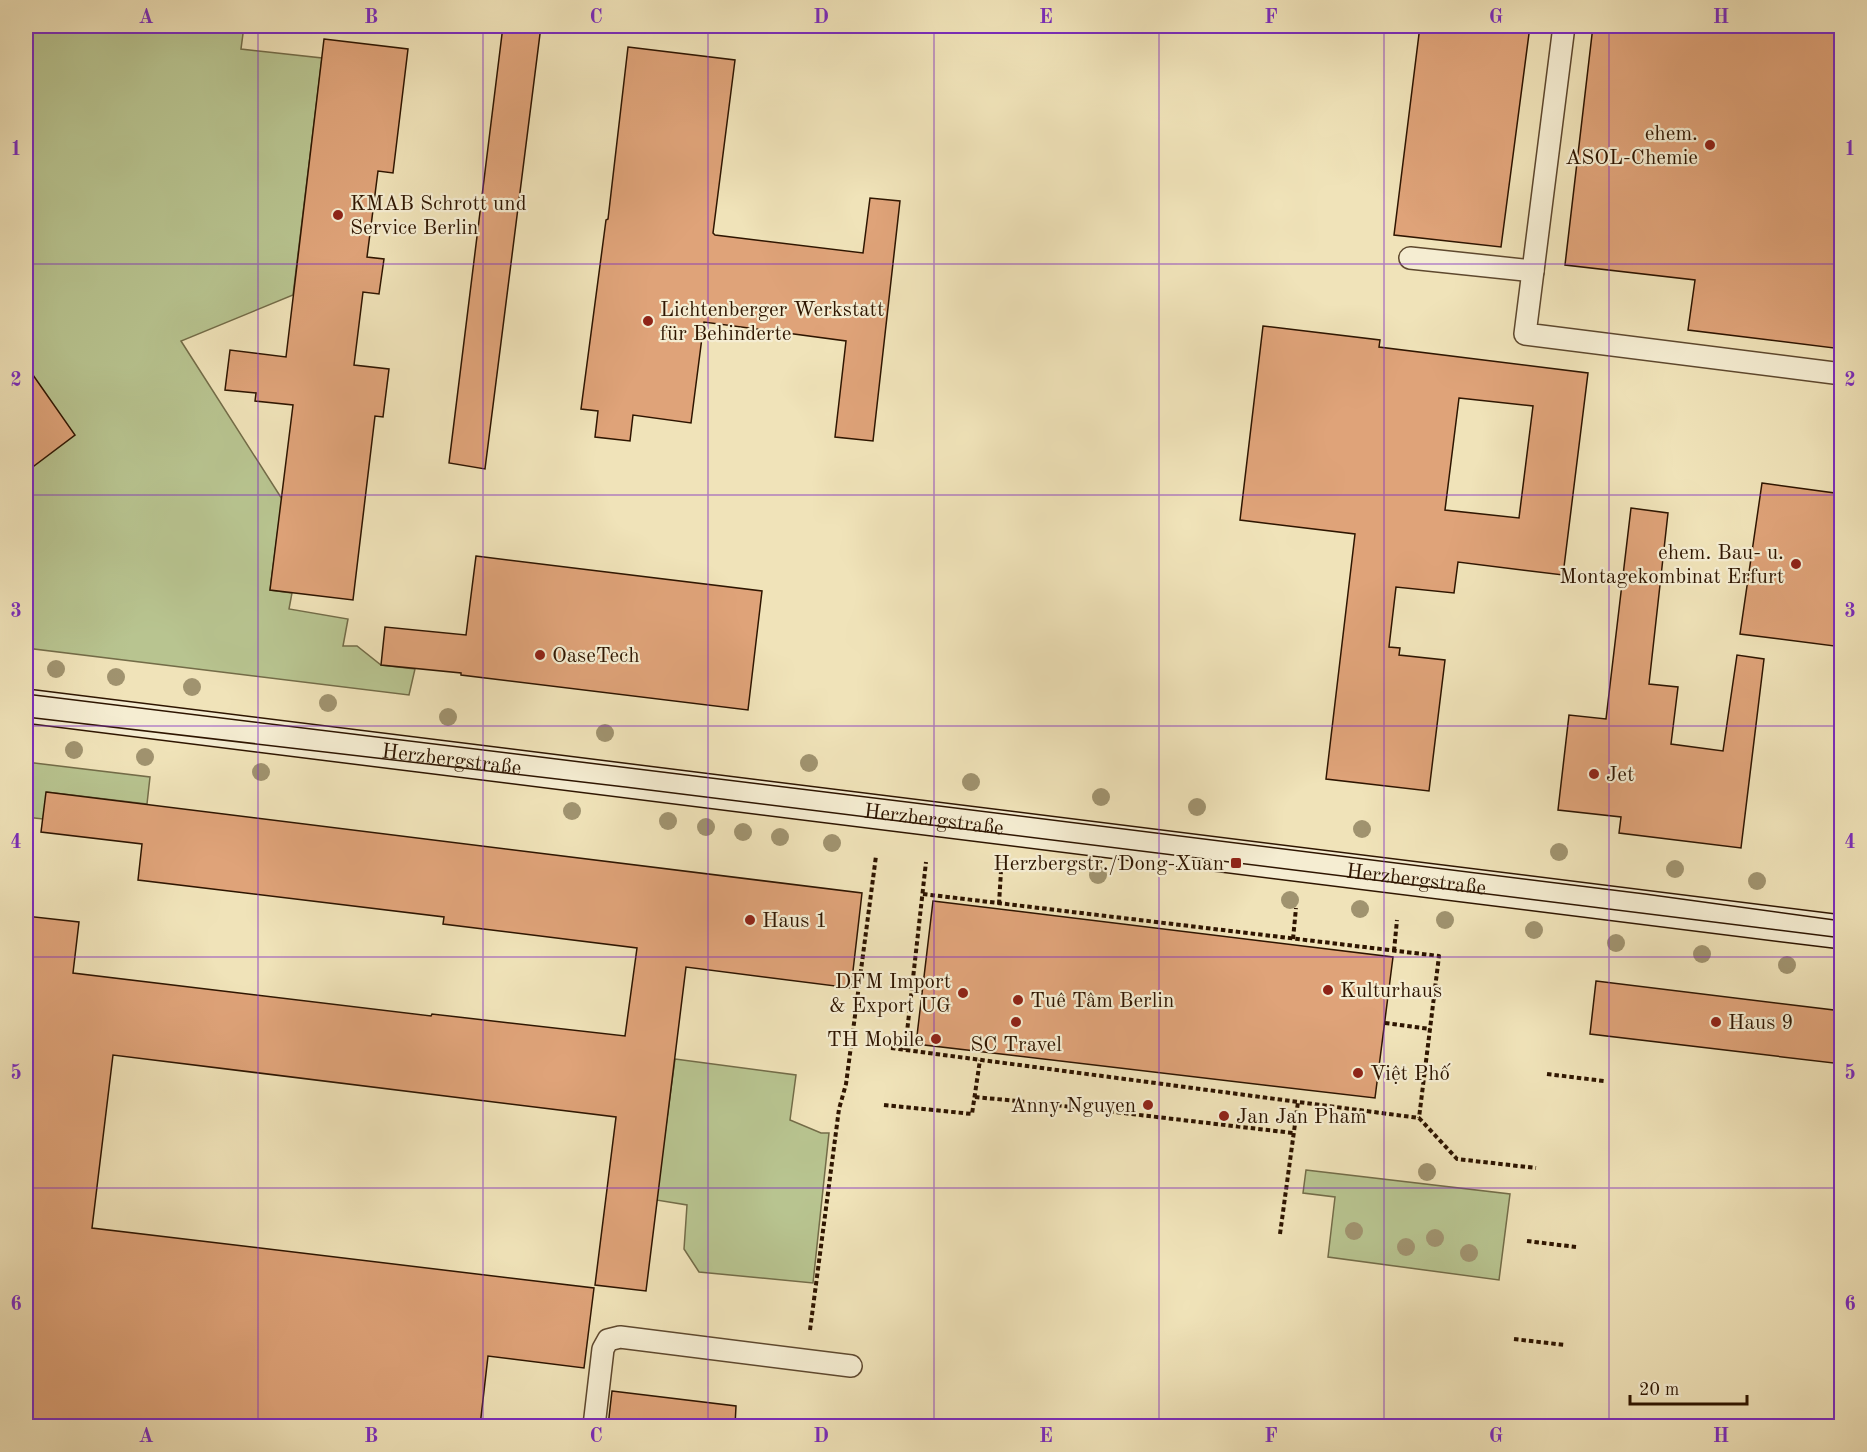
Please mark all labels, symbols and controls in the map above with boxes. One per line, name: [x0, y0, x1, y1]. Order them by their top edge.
text: A: [138, 8, 154, 28]
text: B: [364, 8, 378, 28]
text: C: [589, 8, 603, 28]
text: D: [813, 8, 829, 28]
text: E: [1039, 8, 1053, 28]
text: F: [1264, 8, 1278, 28]
text: G: [1489, 8, 1503, 28]
text: H: [1713, 8, 1729, 28]
place label: ehem. ASOL-Chemie: [1565, 124, 1698, 169]
marker: ehem. ASOL-Chemie: [1703, 138, 1717, 152]
text: 1: [10, 140, 22, 160]
text: 1: [1844, 140, 1856, 160]
place label: KMAB Schrott und Service Berlin: [350, 194, 527, 239]
marker: KMAB Schrott und Service Berlin: [331, 208, 345, 222]
place label: Lichtenberger Werkstatt für Behinderte: [660, 300, 884, 345]
marker: Lichtenberger Werkstatt für Behinderte: [641, 314, 655, 328]
text: 2: [10, 371, 22, 391]
text: 2: [1844, 371, 1856, 391]
place label: ehem. Bau- u. Montagekombinat Erfurt: [1559, 543, 1784, 588]
marker: ehem. Bau- u. Montagekombinat Erfurt: [1789, 557, 1803, 571]
text: 3: [10, 602, 22, 622]
text: 3: [1844, 602, 1856, 622]
place label: OaseTech: [552, 646, 640, 667]
marker: OaseTech: [533, 648, 547, 662]
street label: Herzbergstraße: [380, 741, 523, 780]
place label: Jet: [1606, 765, 1634, 786]
marker: Jet: [1587, 767, 1601, 781]
street label: Herzbergstraße: [863, 801, 1005, 840]
text: 4: [10, 833, 22, 853]
text: 4: [1844, 833, 1856, 853]
place label: Herzbergstr./Dong-Xuan: [993, 854, 1224, 875]
marker: Herzbergstr./Dong-Xuan: [1229, 856, 1243, 870]
street label: Herzbergstraße: [1345, 861, 1487, 900]
place label: Haus 1: [762, 911, 827, 932]
marker: Haus 1: [743, 913, 757, 927]
place label: DFM Import & Export UG: [829, 972, 951, 1017]
place label: Kulturhaus: [1340, 981, 1442, 1002]
marker: Kulturhaus: [1321, 983, 1335, 997]
marker: DFM Import & Export UG: [956, 986, 970, 1000]
place label: Tuê Tâm Berlin: [1030, 991, 1174, 1012]
marker: Tuê Tâm Berlin: [1011, 993, 1025, 1007]
place label: Haus 9: [1728, 1013, 1793, 1034]
marker: SC Travel: [1009, 1015, 1023, 1029]
marker: Haus 9: [1709, 1015, 1723, 1029]
place label: TH Mobile: [827, 1030, 924, 1051]
marker: TH Mobile: [929, 1032, 943, 1046]
place label: SC Travel: [970, 1035, 1062, 1056]
text: 5: [10, 1063, 22, 1084]
place label: Việt Phố: [1370, 1063, 1451, 1085]
text: 5: [1844, 1063, 1856, 1084]
marker: Việt Phố: [1351, 1066, 1365, 1080]
place label: Anny Nguyen: [1010, 1096, 1136, 1117]
marker: Anny Nguyen: [1141, 1098, 1155, 1112]
place label: Jan Jan Pham: [1236, 1107, 1367, 1128]
marker: Jan Jan Pham: [1217, 1109, 1231, 1123]
text: 6: [10, 1295, 22, 1315]
text: 6: [1844, 1295, 1856, 1315]
scale bar: [1630, 1368, 1747, 1406]
text: 20 m: [1639, 1381, 1679, 1399]
text: A: [138, 1427, 154, 1447]
text: B: [364, 1427, 378, 1447]
text: C: [589, 1427, 603, 1447]
text: D: [813, 1427, 829, 1447]
text: E: [1039, 1427, 1053, 1447]
text: F: [1264, 1427, 1278, 1447]
text: G: [1489, 1427, 1503, 1447]
text: H: [1713, 1427, 1729, 1447]

